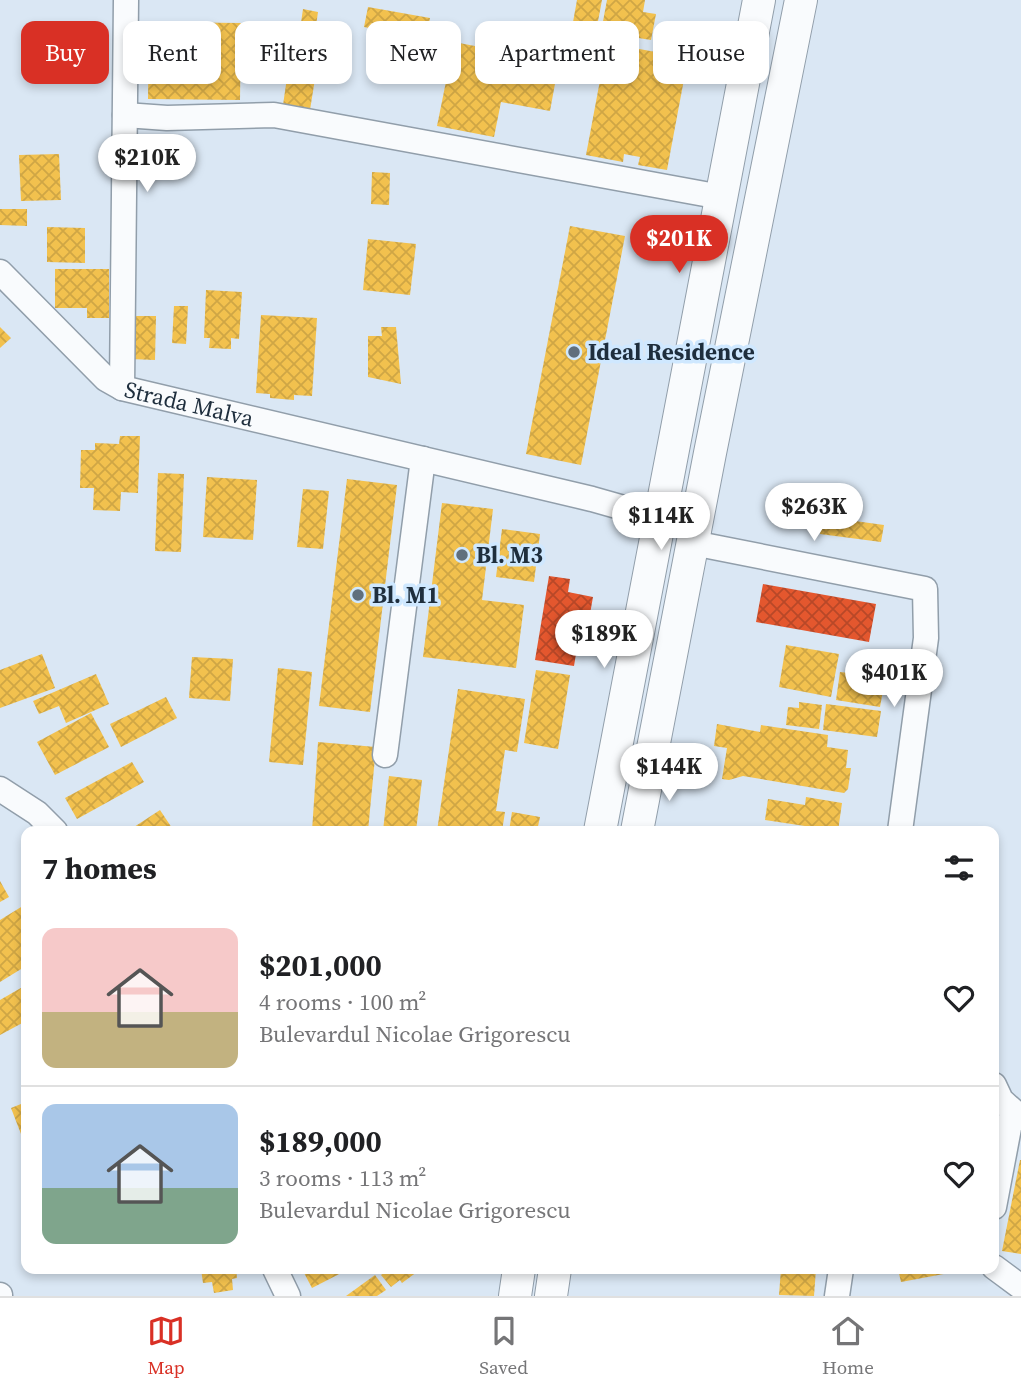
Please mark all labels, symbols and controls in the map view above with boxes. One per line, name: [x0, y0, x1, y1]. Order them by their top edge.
chip: Buy: [21, 21, 109, 84]
chip: Rent: [123, 21, 221, 84]
chip: Filters: [235, 21, 352, 84]
chip: New: [366, 21, 461, 84]
chip: Apartment: [475, 21, 639, 84]
chip: House: [653, 21, 769, 84]
pin: $210K: [98, 134, 196, 194]
text: $210K: [114, 141, 180, 173]
pin: $201K: [630, 216, 728, 275]
text: $201K: [646, 222, 712, 254]
place label: Ideal Residence: [588, 336, 755, 368]
marker: Ideal Residence: [566, 344, 582, 360]
street label: Strada Malva: [121, 373, 257, 435]
pin: $263K: [765, 484, 863, 543]
text: $263K: [781, 490, 847, 522]
pin: $114K: [612, 492, 710, 552]
text: $114K: [628, 499, 694, 531]
place label: Bl. M3: [476, 539, 543, 571]
marker: Bl. M3: [454, 547, 470, 563]
place label: Bl. M1: [372, 579, 439, 611]
marker: Bl. M1: [350, 587, 366, 603]
pin: $189K: [555, 610, 653, 670]
text: $189K: [571, 617, 637, 649]
pin: $401K: [845, 650, 943, 709]
text: $401K: [861, 656, 927, 688]
pin: $144K: [620, 744, 718, 803]
text: $144K: [636, 750, 702, 782]
text: 7 homes: [42, 848, 157, 889]
icon: filters: [940, 849, 978, 887]
text: $201,000: [259, 945, 382, 986]
icon: home: [98, 956, 182, 1040]
icon: heart: [940, 979, 978, 1017]
text: 4 rooms · 100 m²: [259, 986, 426, 1018]
text: Bulevardul Nicolae Grigorescu: [259, 1018, 571, 1050]
text: $189,000: [259, 1121, 382, 1162]
icon: home: [98, 1132, 182, 1216]
icon: heart: [940, 1155, 978, 1193]
text: 3 rooms · 113 m²: [259, 1162, 426, 1194]
text: Bulevardul Nicolae Grigorescu: [259, 1194, 571, 1226]
tab: Map: [147, 1312, 185, 1380]
tab: Saved: [479, 1312, 528, 1380]
tab: Home: [822, 1312, 874, 1380]

